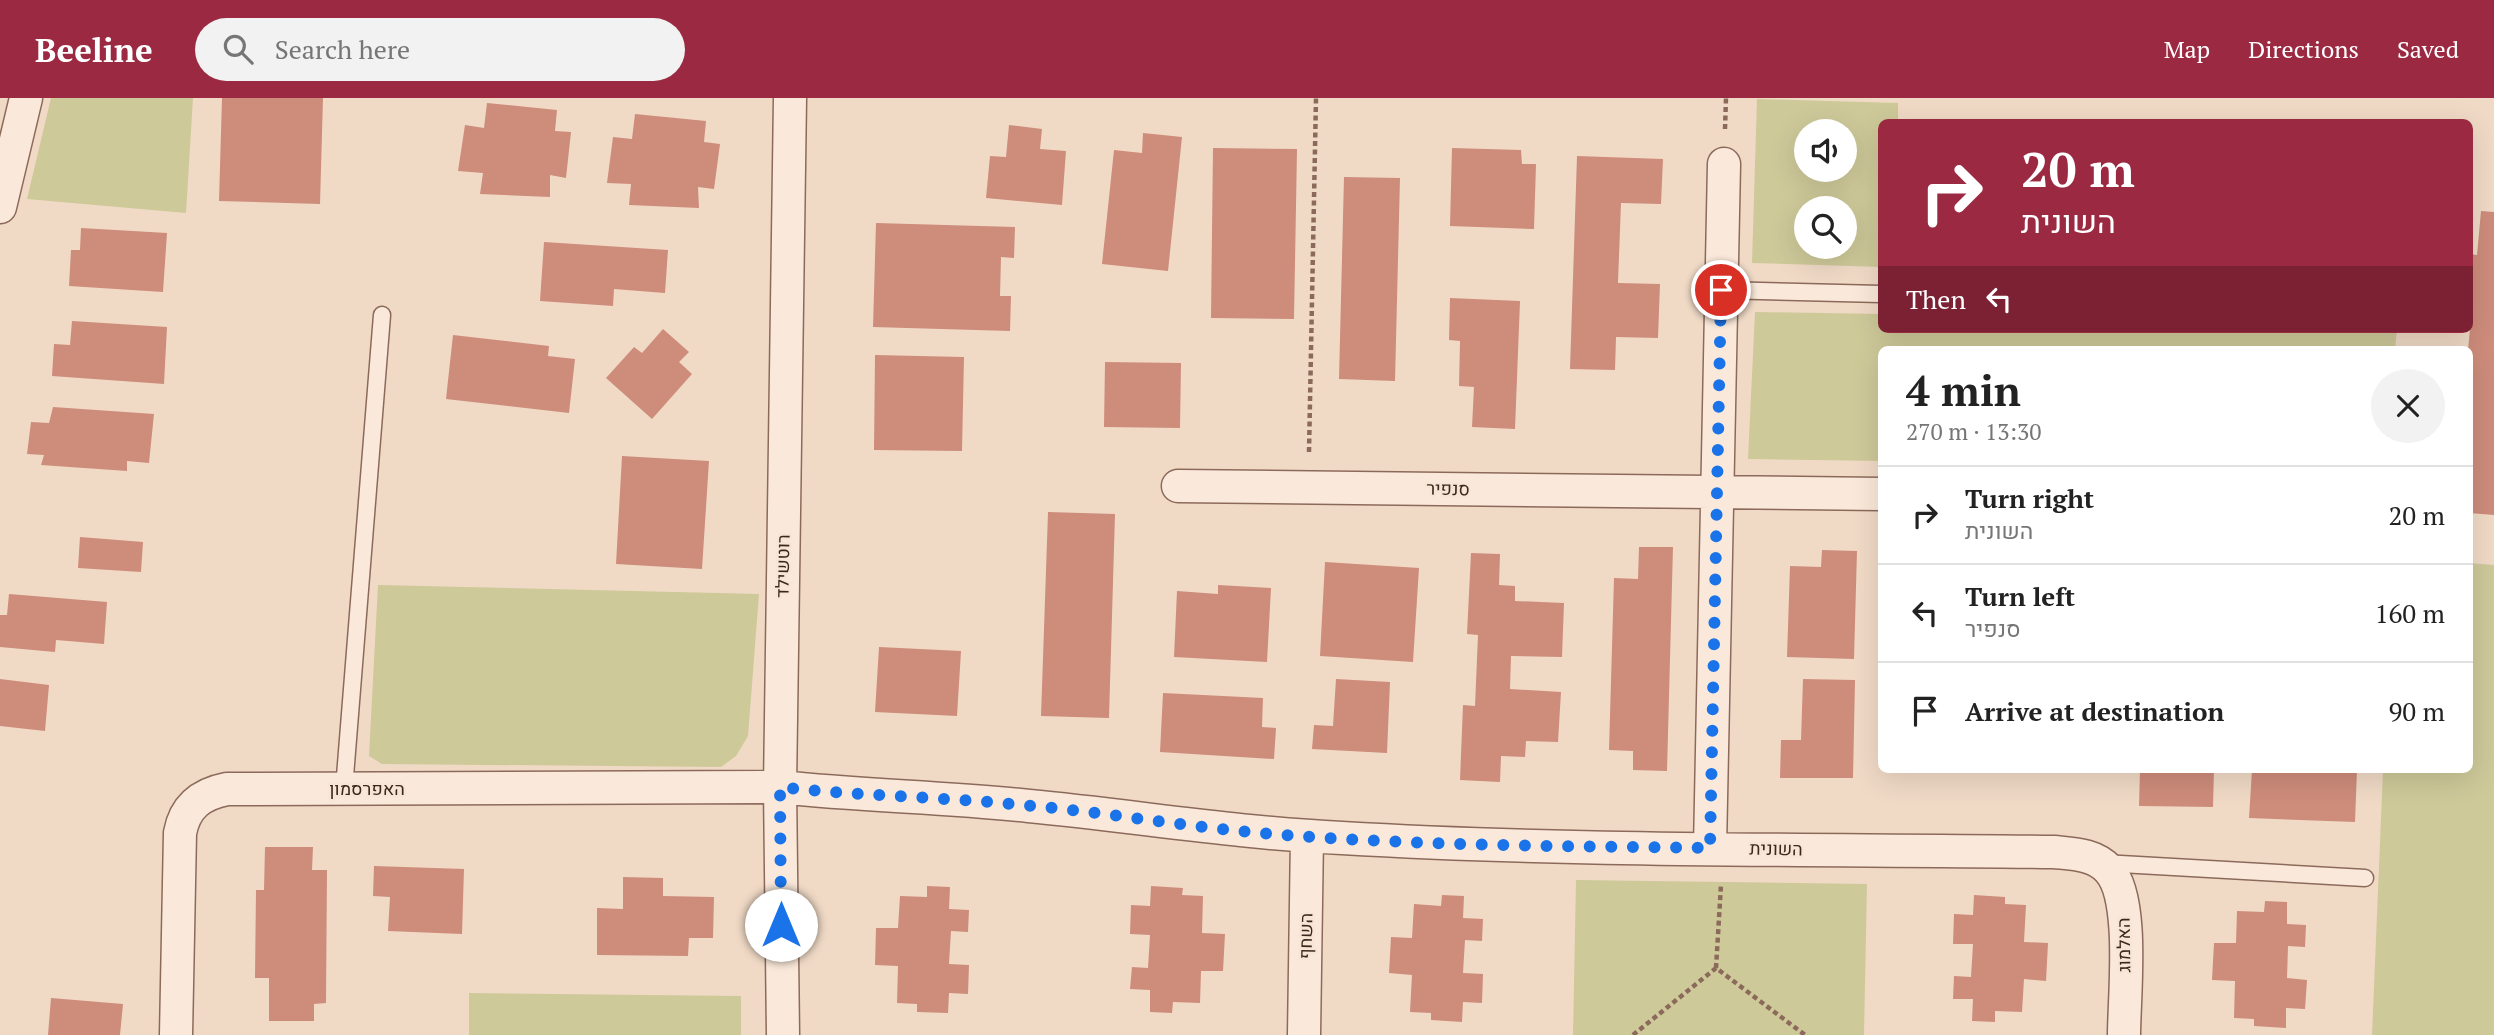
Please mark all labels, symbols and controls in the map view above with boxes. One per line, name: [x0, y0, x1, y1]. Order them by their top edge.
search box: [195, 18, 685, 81]
text: Beeline: [35, 28, 153, 71]
icon: search: [219, 30, 257, 68]
text: Search here: [275, 32, 410, 66]
text: Map: [2164, 33, 2210, 65]
text: Directions: [2248, 33, 2359, 65]
text: Saved: [2397, 33, 2459, 65]
map controls: [1794, 119, 1857, 259]
button: sound: [1794, 119, 1857, 182]
text: 20 m: [2021, 136, 2135, 201]
icon: right: [1906, 147, 1997, 238]
button: search: [1794, 196, 1857, 259]
text: השונית: [2021, 200, 2116, 242]
pin: [1691, 260, 1751, 320]
icon: arrive: [1702, 271, 1740, 309]
icon: left: [1980, 280, 2018, 318]
text: Then: [1906, 282, 1966, 316]
text: 4 min: [1906, 362, 2021, 418]
button: close: [2371, 369, 2445, 443]
text: 270 m · 13:30: [1906, 416, 2041, 447]
street label: סנפיר: [1426, 476, 1470, 500]
text: Turn right: [1965, 481, 2094, 515]
icon: right: [1906, 496, 1944, 534]
text: 20 m: [2389, 498, 2445, 532]
text: השונית: [1965, 515, 2033, 546]
street label: רוטשילד: [769, 534, 795, 598]
text: Turn left: [1965, 579, 2075, 613]
icon: left: [1906, 594, 1944, 632]
text: 160 m: [2375, 596, 2445, 630]
text: סנפיר: [1965, 613, 2021, 644]
icon: arrive: [1906, 692, 1944, 730]
text: Arrive at destination: [1965, 694, 2224, 728]
text: 90 m: [2389, 694, 2445, 728]
street label: האפרסמון: [329, 776, 405, 800]
street label: השונית: [1749, 836, 1803, 860]
position arrow: [744, 888, 818, 962]
street label: השחף: [1293, 913, 1317, 959]
street label: האלמוג: [2111, 917, 2135, 973]

